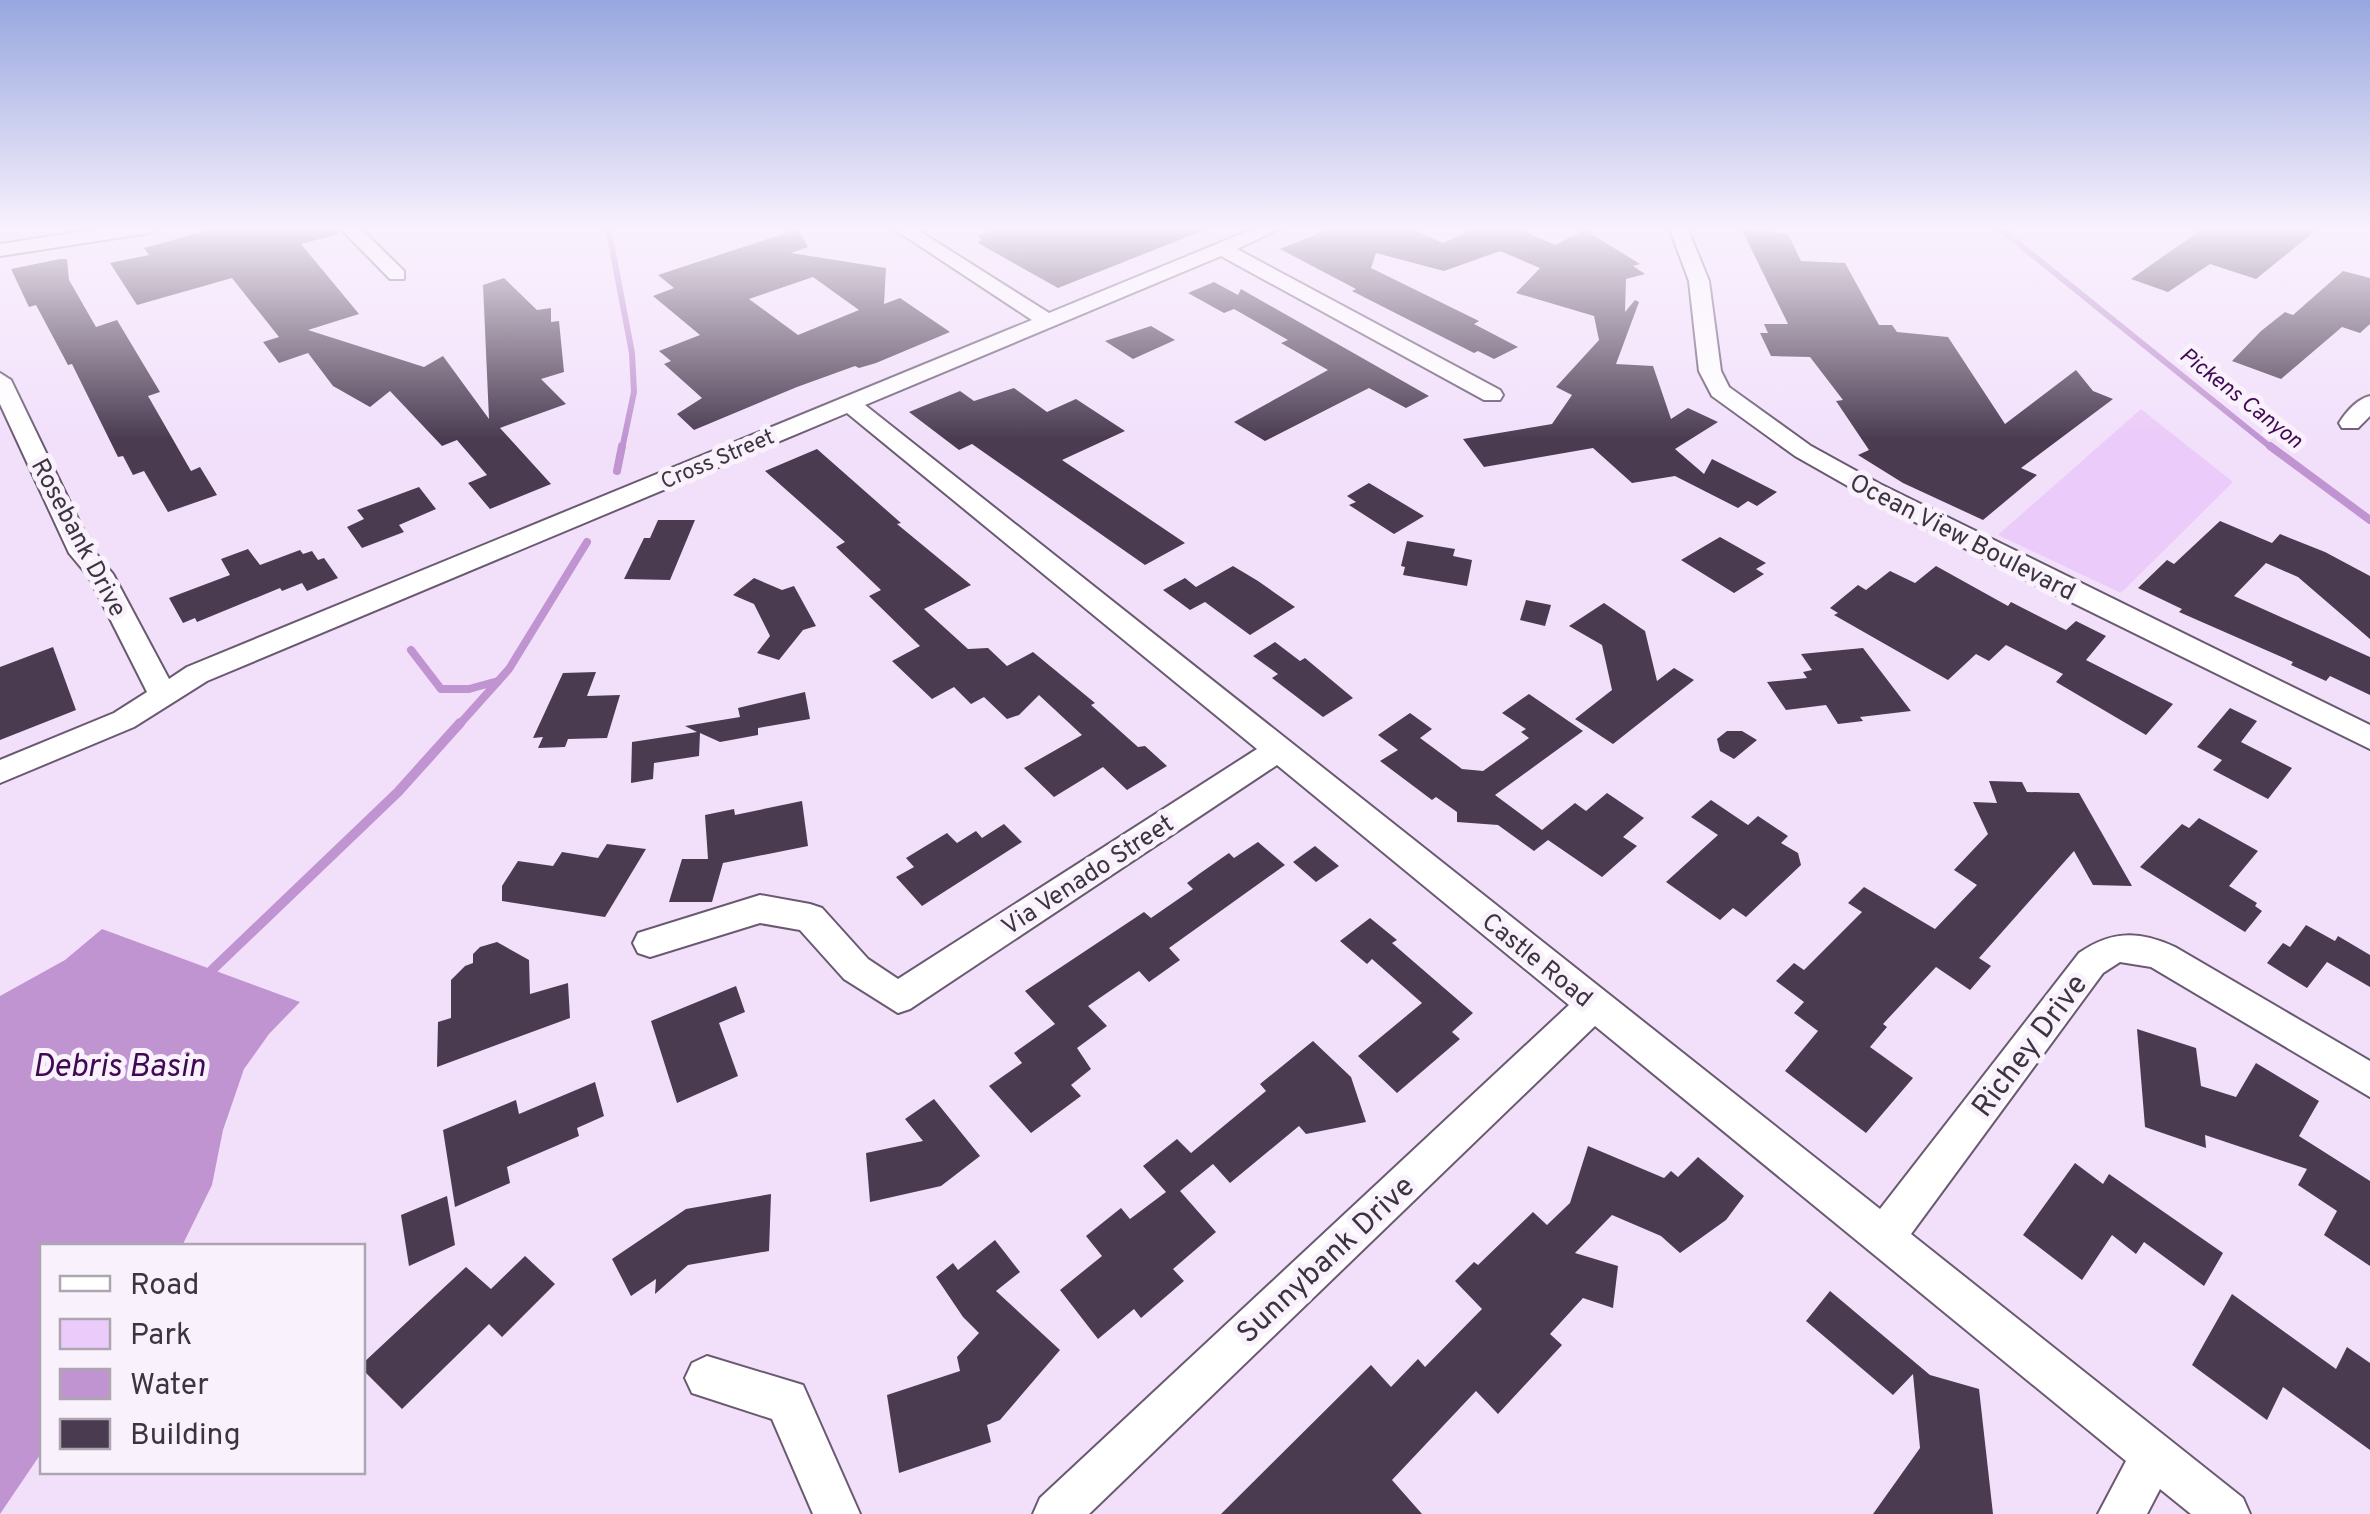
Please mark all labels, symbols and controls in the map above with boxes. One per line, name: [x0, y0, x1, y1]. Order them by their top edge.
water label: Pickens Canyon: [2173, 342, 2307, 455]
street label: Cross Street: [657, 424, 779, 496]
street label: Rosebank Drive: [22, 454, 133, 623]
street label: Ocean View Boulevard: [1843, 468, 2080, 609]
street label: Via Venado Street: [997, 809, 1181, 944]
street label: Castle Road: [1474, 907, 1598, 1016]
street label: Richey Drive: [1965, 968, 2097, 1125]
water label: Debris Basin: [33, 1048, 206, 1088]
street label: Sunnybank Drive: [1230, 1169, 1423, 1353]
legend: [40, 1244, 365, 1474]
text: Road: [130, 1268, 199, 1305]
text: Park: [130, 1318, 192, 1355]
text: Water: [130, 1368, 209, 1405]
text: Building: [130, 1418, 241, 1455]

